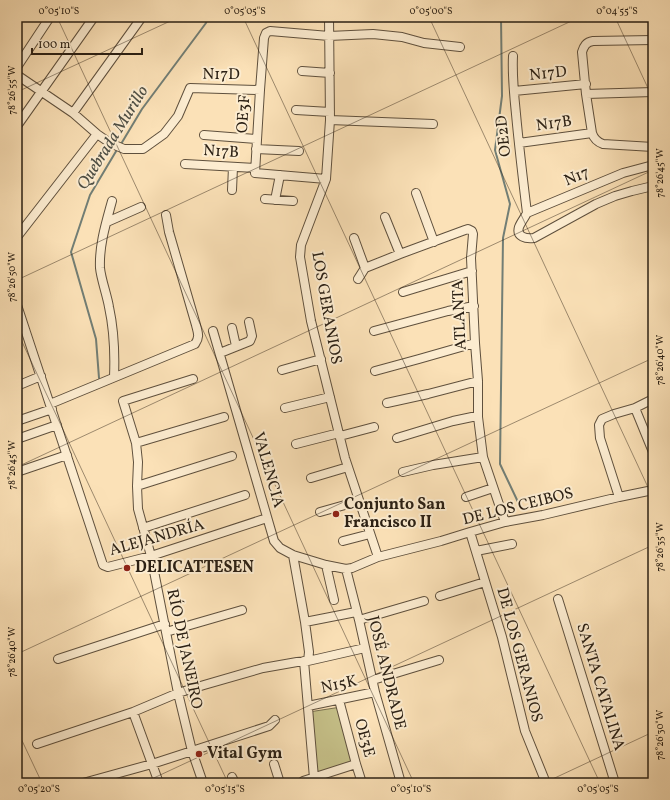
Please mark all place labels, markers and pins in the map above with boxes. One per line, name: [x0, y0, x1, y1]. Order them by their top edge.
place label: Conjunto San Francisco II: [344, 494, 446, 534]
marker: Conjunto San Francisco II: [331, 509, 341, 519]
place label: DELICATTESEN: [135, 557, 254, 579]
marker: DELICATTESEN: [122, 563, 132, 573]
place label: Vital Gym: [207, 743, 282, 765]
marker: Vital Gym: [194, 749, 204, 759]

